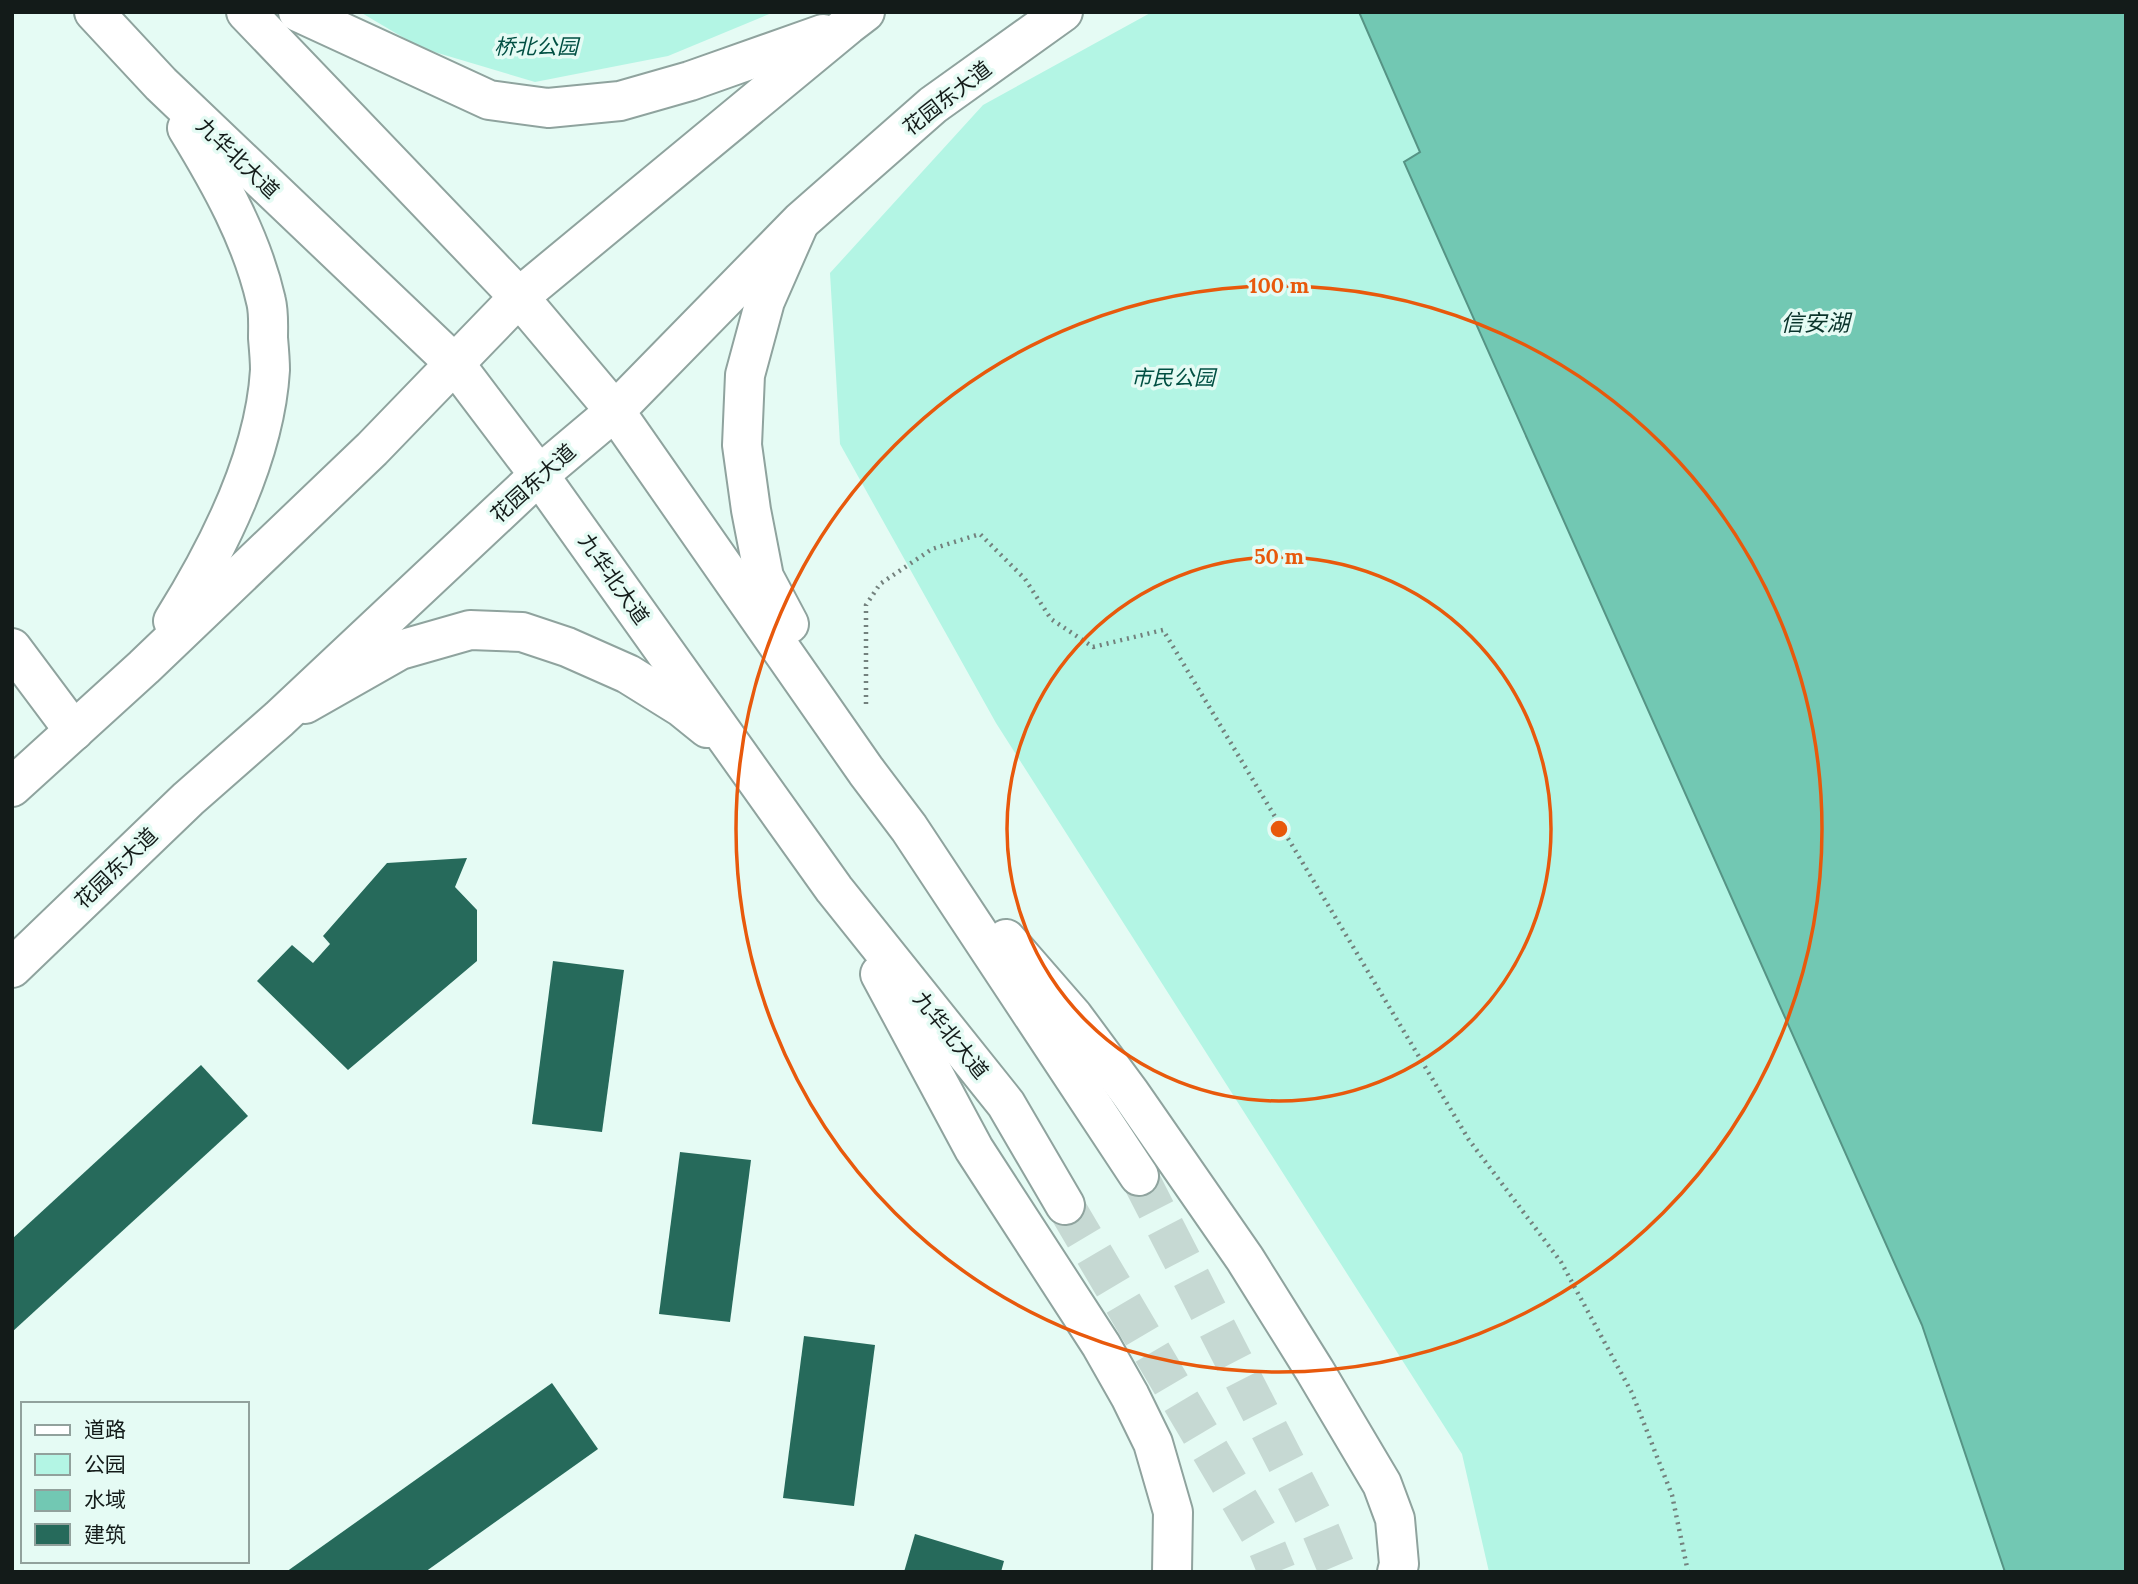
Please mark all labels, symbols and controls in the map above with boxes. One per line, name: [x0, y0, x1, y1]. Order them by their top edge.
park label: 桥北公园: [494, 33, 581, 60]
street label: 花园东大道: [897, 55, 997, 141]
street label: 九华北大道: [191, 112, 285, 204]
text: 100 m: [1249, 272, 1309, 299]
water label: 信安湖: [1781, 308, 1853, 337]
park label: 市民公园: [1131, 364, 1218, 391]
street label: 花园东大道: [485, 438, 581, 528]
street label: 九华北大道: [573, 528, 655, 630]
text: 50 m: [1254, 543, 1304, 570]
centre of rings: [1267, 817, 1291, 841]
street label: 花园东大道: [69, 822, 163, 914]
street label: 九华北大道: [907, 986, 995, 1084]
legend: [21, 1402, 248, 1563]
text: 道路: [84, 1416, 126, 1443]
text: 公园: [84, 1451, 126, 1478]
text: 水域: [84, 1486, 126, 1513]
text: 建筑: [84, 1521, 126, 1548]

